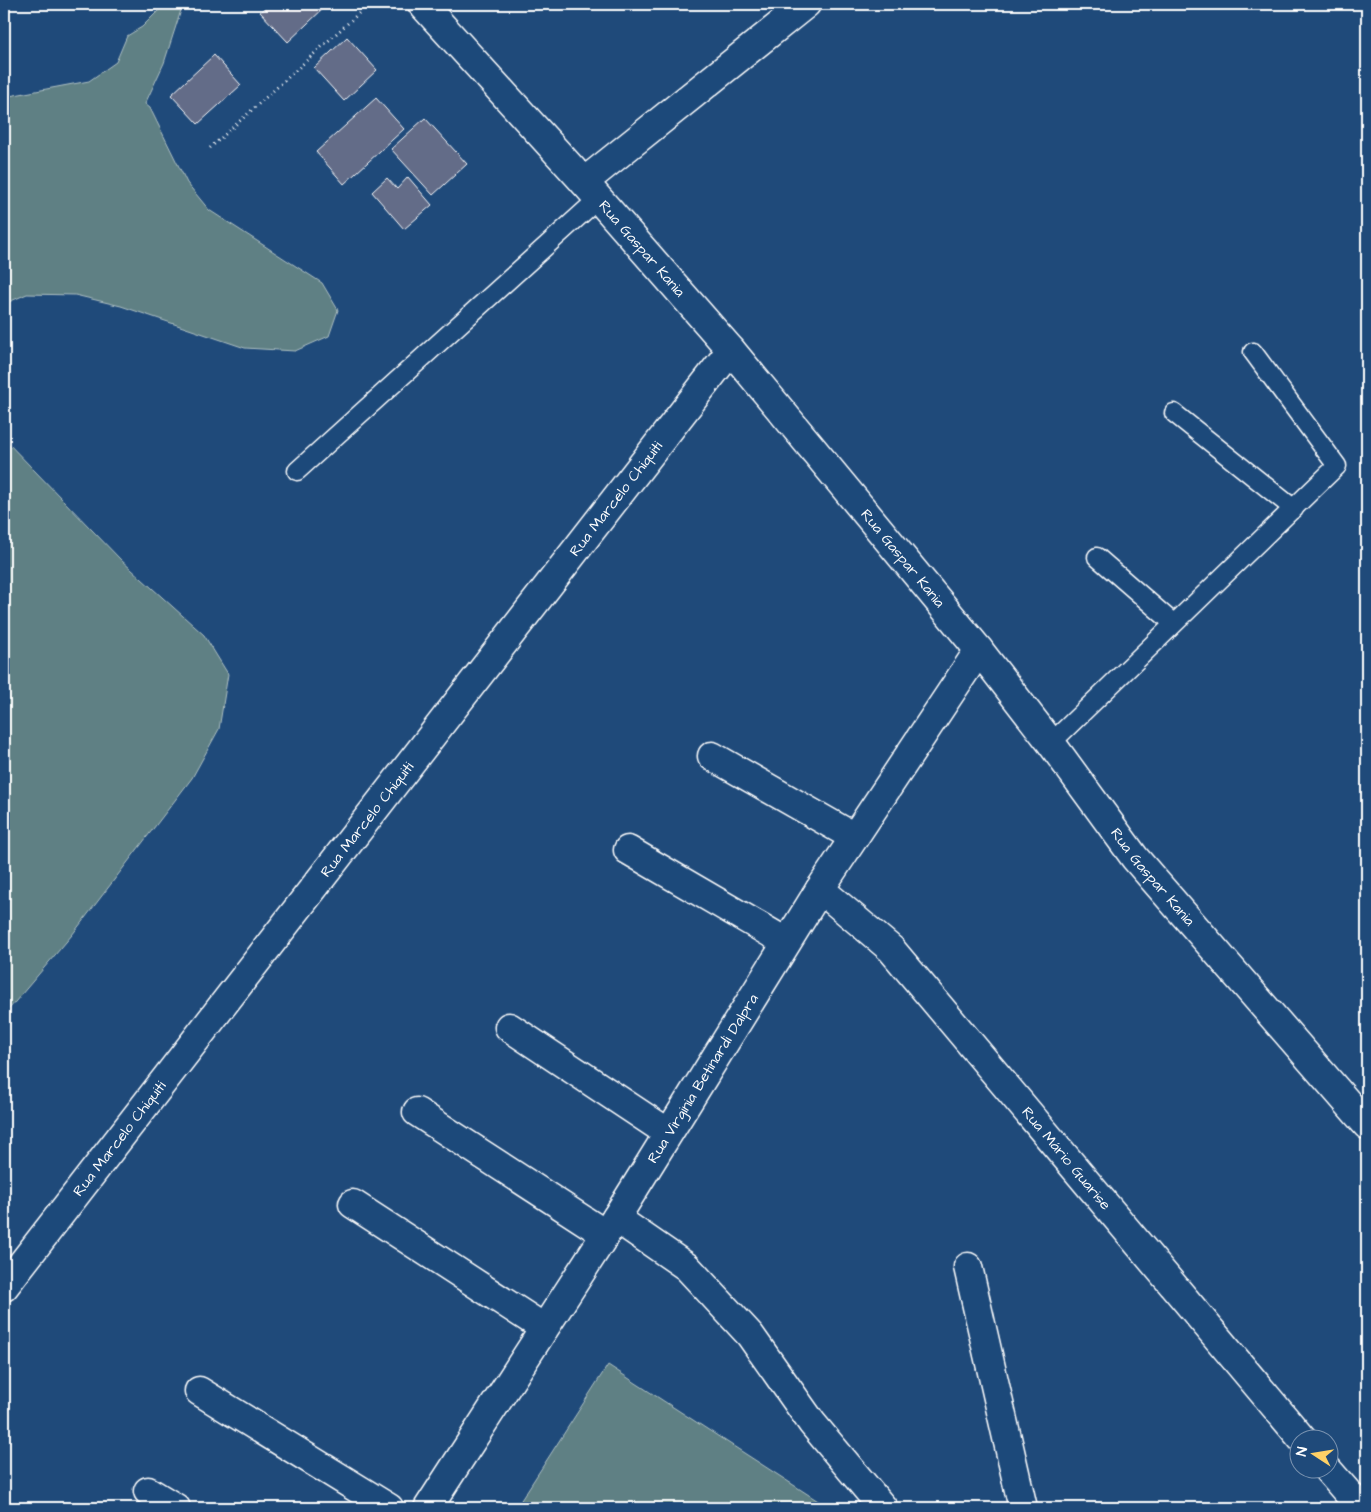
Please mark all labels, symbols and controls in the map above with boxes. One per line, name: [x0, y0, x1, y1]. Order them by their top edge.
street label: Rua Gaspar Kania: [594, 196, 690, 302]
street label: Rua Marcelo Chiquiti: [565, 436, 668, 561]
street label: Rua Gaspar Kania: [856, 505, 950, 612]
street label: Rua Marcelo Chiquiti: [316, 757, 419, 882]
street label: Rua Gaspar Kania: [1105, 824, 1200, 931]
street label: Rua Virginia Betinardi Dalpra: [642, 989, 764, 1167]
street label: Rua Marcelo Chiquiti: [68, 1076, 172, 1201]
street label: Rua Mário Guarise: [1017, 1102, 1116, 1215]
north arrow: [1288, 1430, 1338, 1480]
text: N: [1292, 1445, 1313, 1458]

